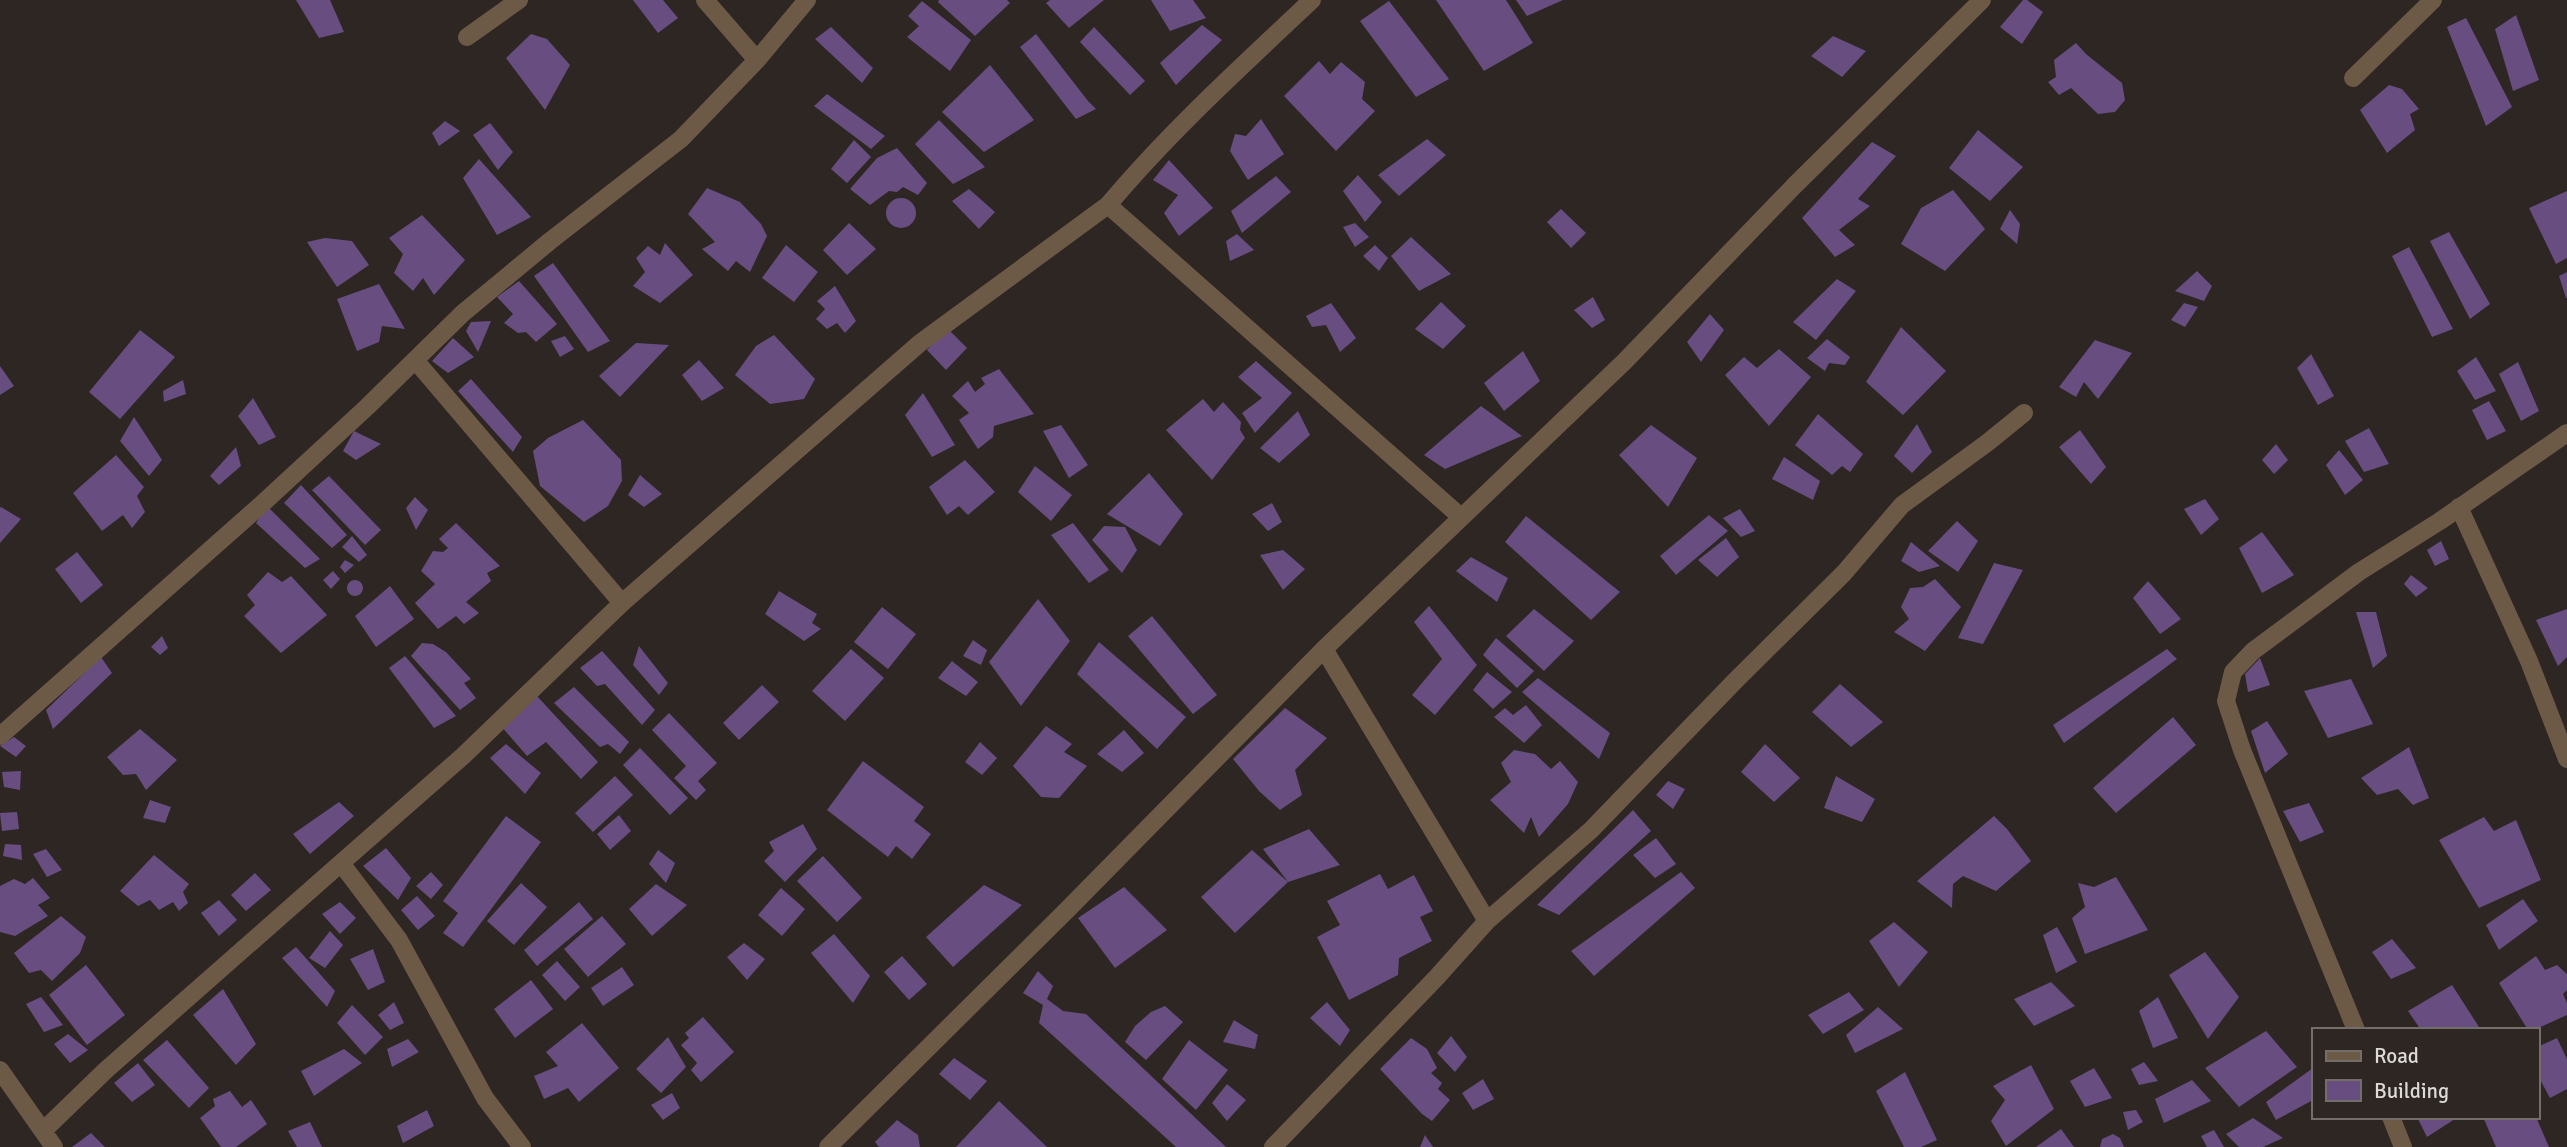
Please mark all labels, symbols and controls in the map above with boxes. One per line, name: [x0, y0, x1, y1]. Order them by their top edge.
legend: [2312, 1028, 2539, 1119]
text: Road: [2374, 1043, 2419, 1069]
text: Building: [2374, 1078, 2449, 1104]

